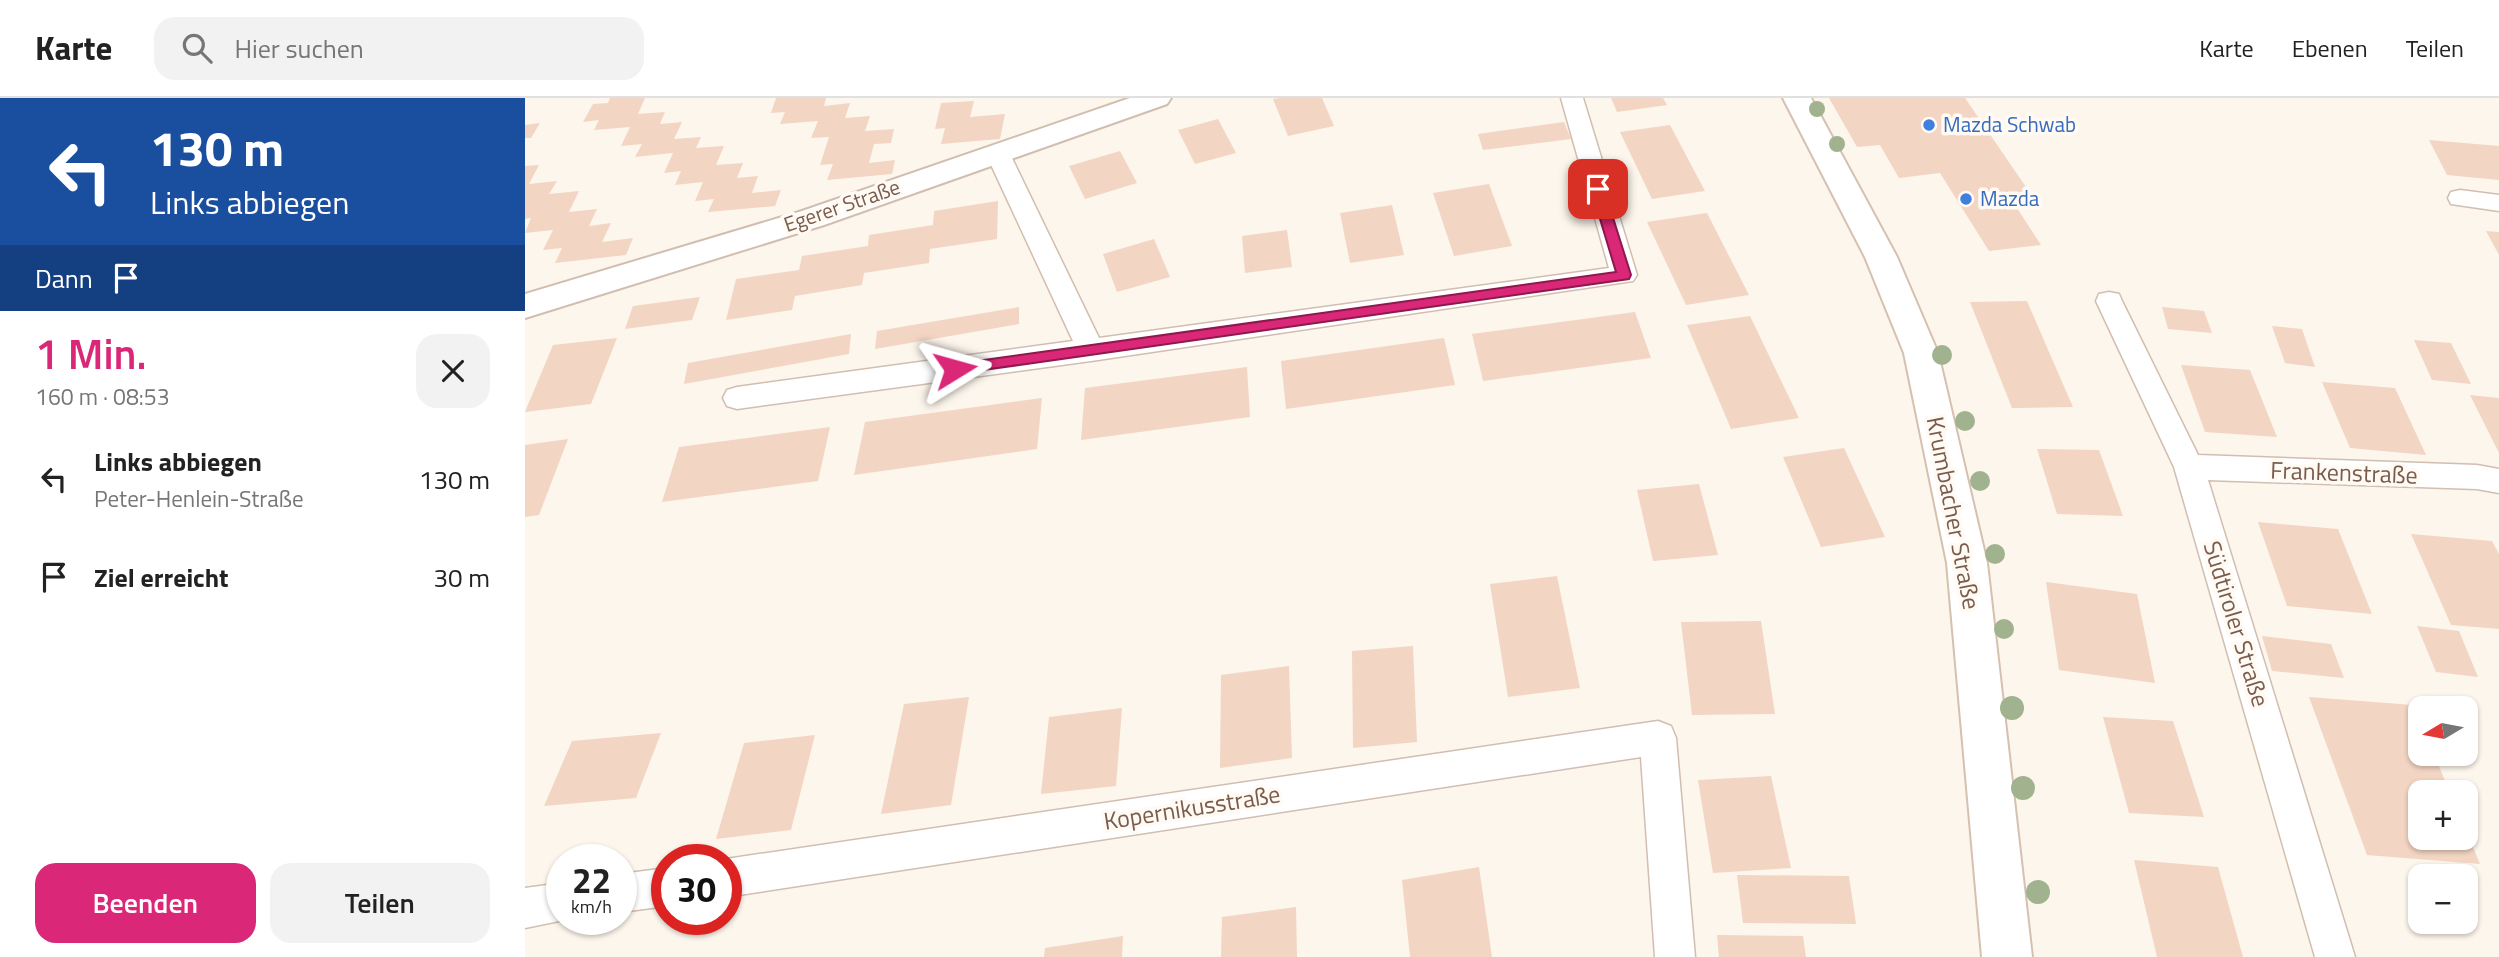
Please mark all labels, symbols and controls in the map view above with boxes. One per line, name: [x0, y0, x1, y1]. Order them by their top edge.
search box: [154, 17, 644, 80]
text: Karte: [35, 23, 112, 73]
icon: search: [178, 29, 216, 67]
text: Hier suchen: [234, 29, 364, 68]
text: Karte: [2199, 30, 2254, 66]
text: Ebenen: [2292, 30, 2368, 66]
text: Teilen: [2406, 30, 2464, 66]
place label: Mazda Schwab: [1943, 108, 2076, 140]
text: 130 m: [150, 110, 284, 185]
marker: Mazda Schwab: [1921, 117, 1937, 133]
icon: left: [35, 126, 126, 217]
pin: [1568, 159, 1628, 219]
street label: Egerer Straße: [779, 170, 904, 240]
icon: arrive: [1579, 170, 1617, 208]
text: Links abbiegen: [150, 178, 349, 226]
place label: Mazda: [1980, 182, 2040, 214]
marker: Mazda: [1958, 191, 1974, 207]
text: Dann: [35, 259, 93, 298]
icon: arrive: [107, 259, 145, 297]
text: 1 Min.: [35, 321, 147, 385]
position arrow: [918, 332, 992, 406]
button: close: [416, 334, 490, 408]
text: 160 m · 08:53: [35, 379, 170, 414]
street label: Krumbacher Straße: [1918, 413, 1990, 612]
text: Links abbiegen: [94, 442, 262, 481]
street label: Frankenstraße: [2270, 451, 2418, 493]
icon: left: [35, 460, 73, 498]
text: 130 m: [419, 460, 490, 499]
text: Peter-Henlein-Straße: [94, 481, 304, 516]
street label: Südtiroler Straße: [2195, 536, 2279, 711]
icon: arrive: [35, 558, 73, 596]
text: Ziel erreicht: [94, 558, 229, 597]
text: 30 m: [433, 558, 490, 597]
north arrow: [2408, 696, 2478, 766]
map controls: [2408, 696, 2478, 934]
street label: Kopernikusstraße: [1101, 775, 1283, 839]
button: +: [2408, 780, 2478, 850]
speed limit sign: 30: [651, 844, 742, 935]
text: 22: [572, 853, 611, 907]
button: Beenden: [35, 863, 256, 943]
button: Teilen: [270, 863, 490, 943]
button: −: [2408, 864, 2478, 934]
text: km/h: [571, 893, 612, 920]

